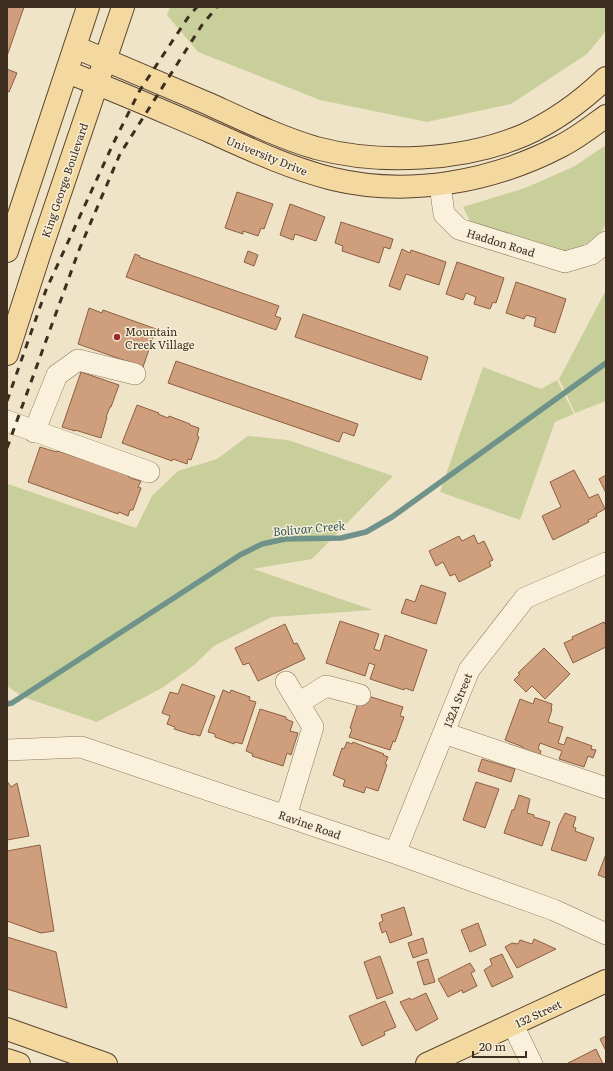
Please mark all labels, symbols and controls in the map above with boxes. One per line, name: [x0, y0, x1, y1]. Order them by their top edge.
street label: King George Boulevard: [37, 120, 91, 240]
street label: University Drive: [224, 131, 310, 179]
street label: Haddon Road: [465, 224, 537, 260]
place label: Mountain Creek Village: [125, 323, 195, 352]
marker: Mountain Creek Village: [112, 332, 122, 342]
water label: Bolivar Creek: [272, 516, 346, 540]
street label: 132A Street: [439, 670, 475, 730]
street label: Ravine Road: [277, 806, 344, 842]
street label: 132 Street: [512, 995, 564, 1031]
scale bar: [473, 1033, 526, 1059]
text: 20 m: [479, 1037, 506, 1055]

